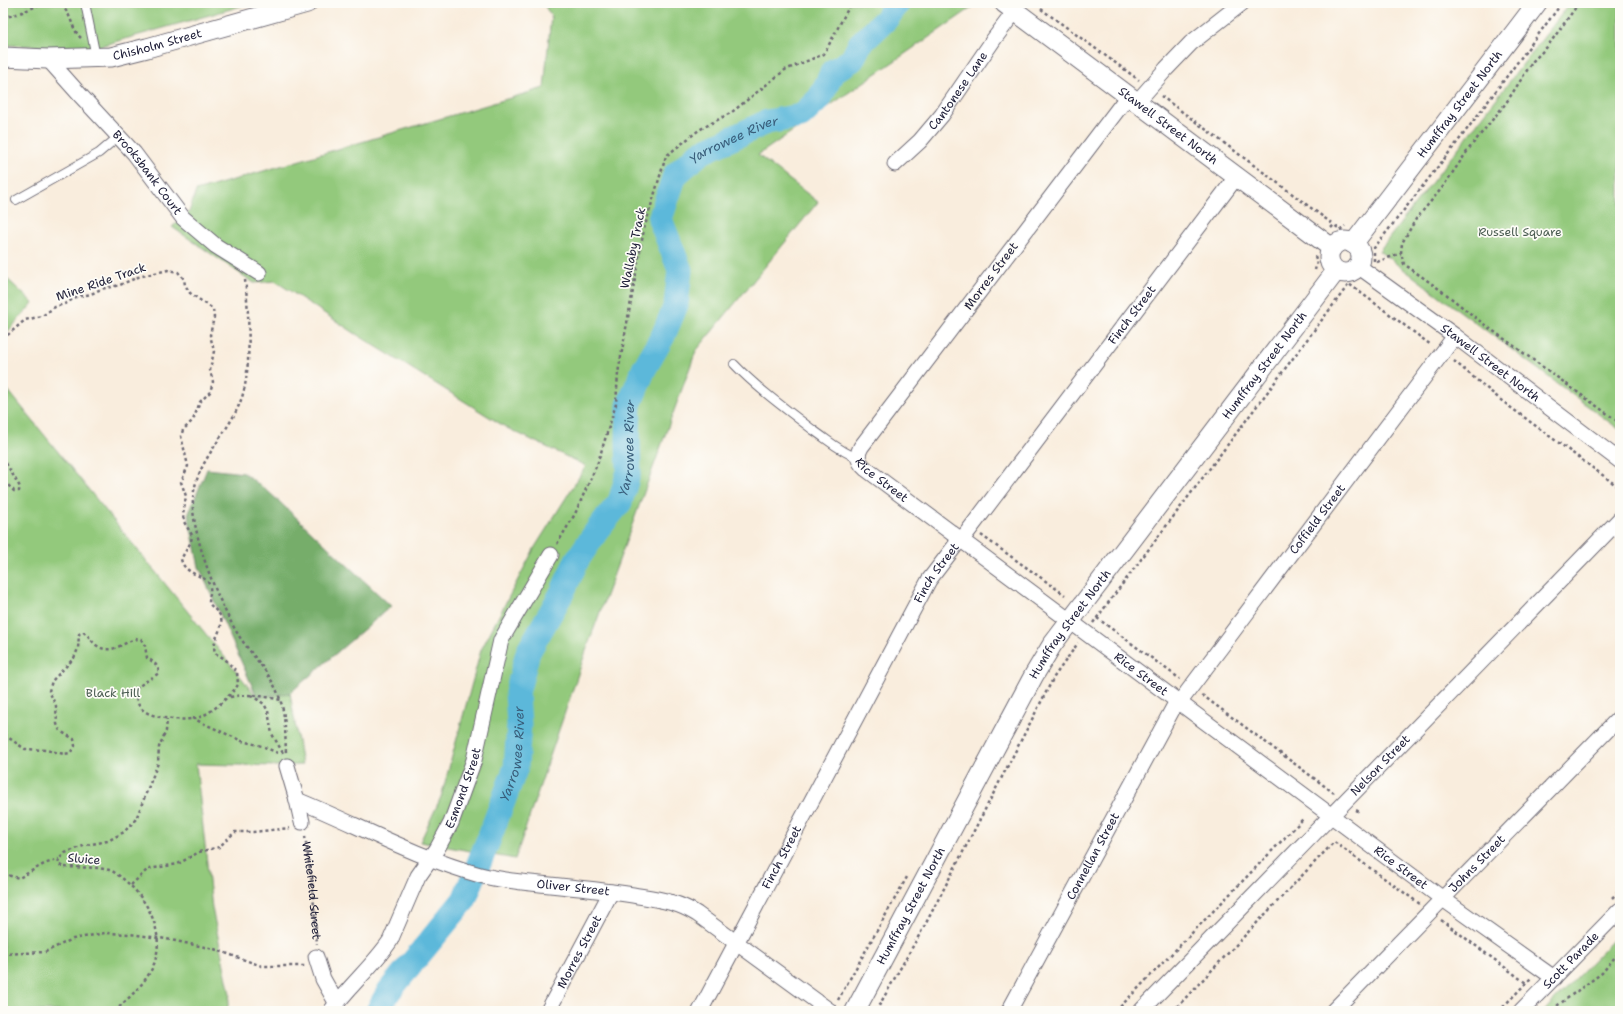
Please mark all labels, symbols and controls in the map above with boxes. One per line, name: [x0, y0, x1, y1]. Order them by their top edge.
street label: Chisholm Street: [111, 25, 204, 64]
street label: Humffray Street North: [1414, 47, 1506, 161]
street label: Cantonese Lane: [925, 48, 991, 133]
street label: Stawell Street North: [1115, 83, 1221, 168]
water label: Yarrowee River: [685, 112, 780, 167]
street label: Brooksbank Court: [109, 127, 186, 218]
street label: Wallaby Track: [617, 206, 649, 290]
park label: Russell Square: [1478, 224, 1562, 240]
street label: Morres Street: [960, 239, 1022, 313]
street label: Mine Ride Track: [54, 259, 148, 305]
street label: Finch Street: [1104, 282, 1159, 348]
street label: Humffray Street North: [1218, 308, 1311, 422]
street label: Stawell Street North: [1437, 320, 1543, 406]
water label: Yarrowee River: [614, 396, 639, 498]
street label: Rice Street: [851, 455, 911, 506]
street label: Coffield Street: [1286, 481, 1349, 558]
street label: Finch Street: [910, 539, 963, 606]
street label: Humffray Street North: [1025, 566, 1115, 682]
street label: Rice Street: [1111, 649, 1171, 699]
park label: Black Hill: [86, 685, 141, 701]
water label: Yarrowee River: [495, 705, 528, 804]
street label: Nelson Street: [1347, 731, 1414, 799]
street label: Esmond Street: [441, 746, 485, 832]
street label: Connellan Street: [1063, 810, 1123, 903]
street label: Finch Street: [758, 823, 805, 892]
street label: Johns Street: [1445, 831, 1509, 896]
street label: Whitefield Street: [298, 840, 325, 940]
street label: Rice Street: [1371, 842, 1431, 893]
street label: Humffray Street North: [873, 844, 949, 968]
street label: Sluice: [67, 850, 101, 868]
street label: Oliver Street: [536, 876, 611, 900]
street label: Morres Street: [553, 912, 605, 991]
street label: Scott Parade: [1539, 928, 1602, 992]

